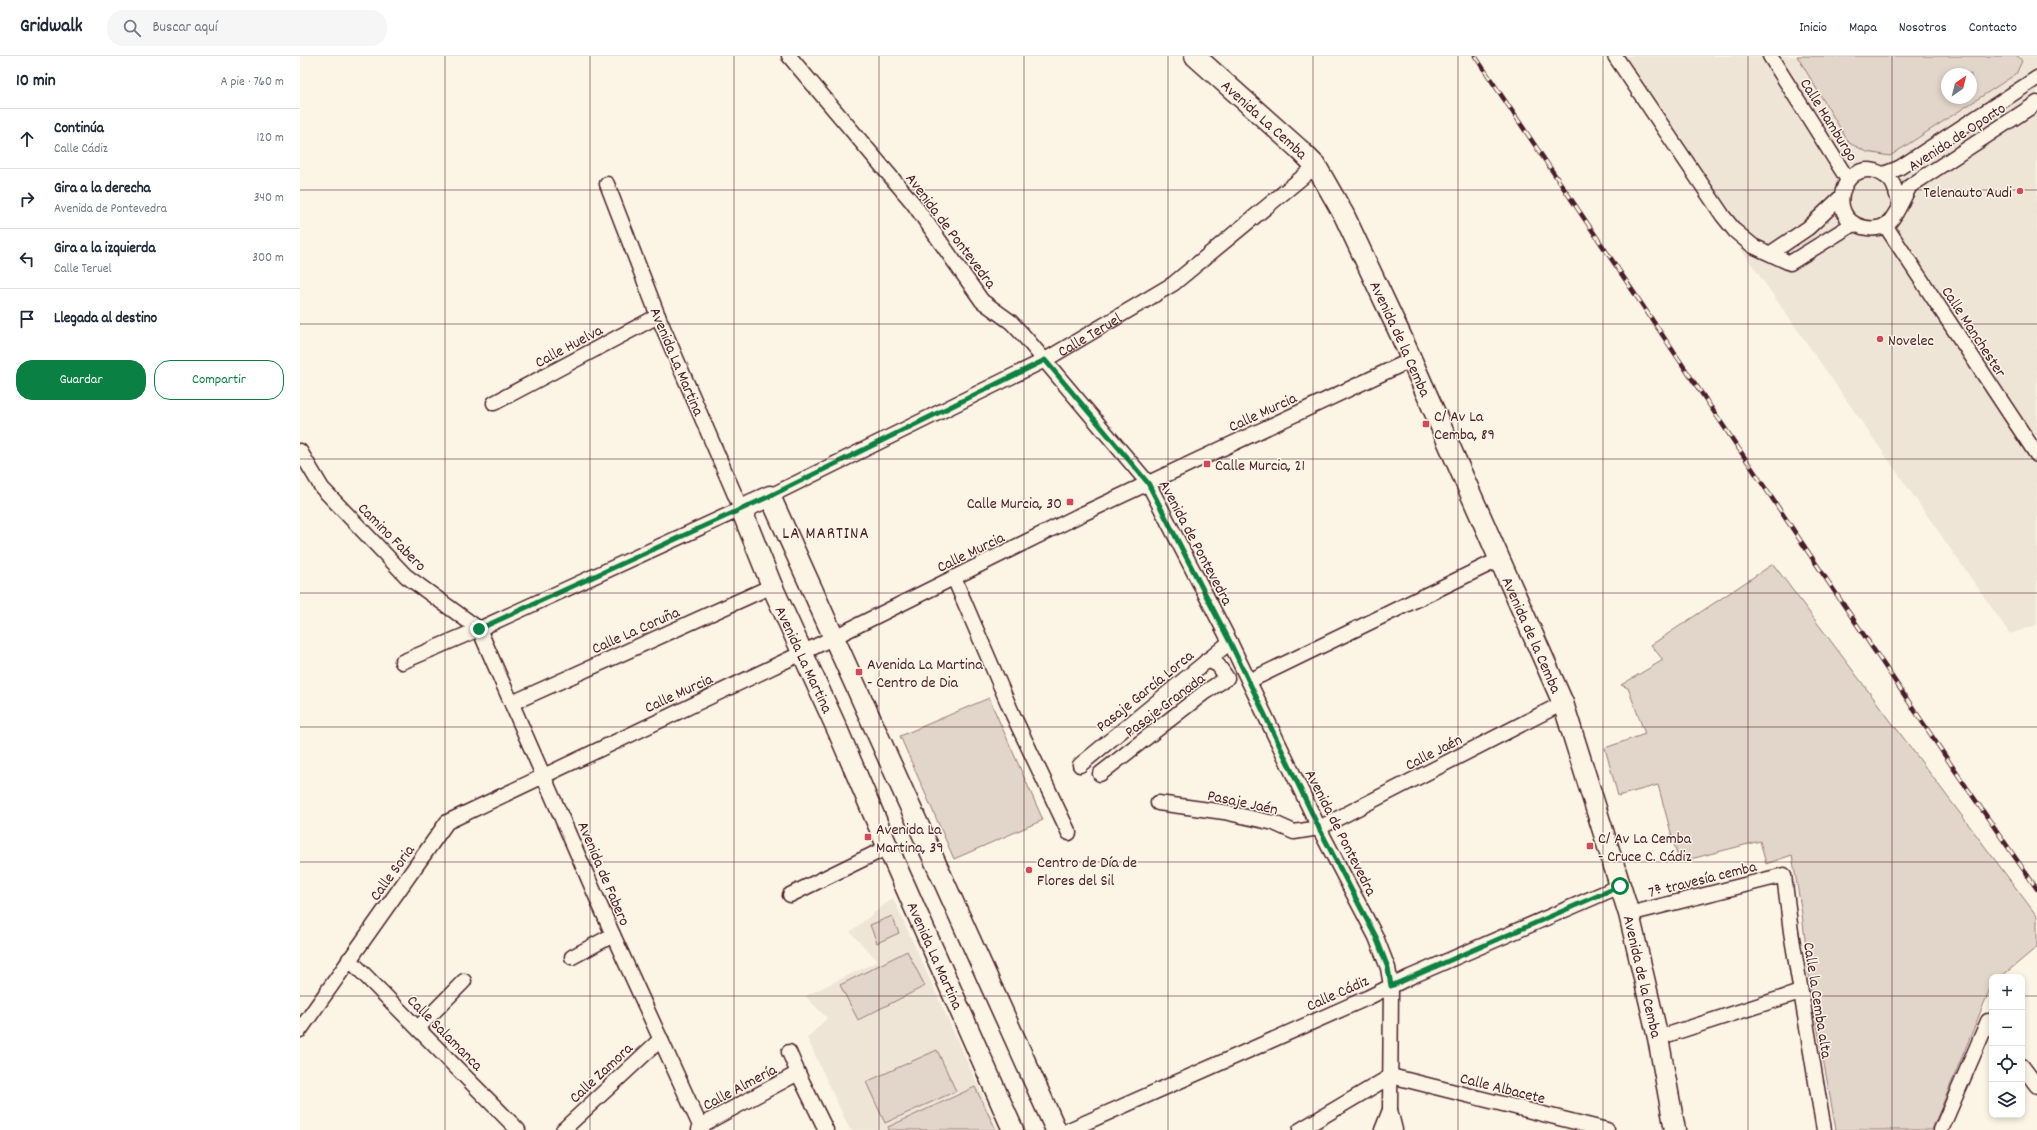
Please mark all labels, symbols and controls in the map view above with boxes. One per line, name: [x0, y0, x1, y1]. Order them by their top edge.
search box: [107, 10, 387, 46]
text: Gridwalk: [20, 14, 83, 41]
icon: search: [121, 17, 143, 39]
text: Buscar aquí: [153, 17, 217, 39]
text: Inicio: [1799, 18, 1827, 38]
text: Mapa: [1849, 18, 1877, 38]
text: Nosotros: [1899, 18, 1947, 38]
text: Contacto: [1969, 18, 2017, 38]
north arrow: [1941, 68, 1977, 104]
text: 10 min: [16, 70, 56, 94]
text: A pie · 760 m: [221, 73, 284, 92]
street label: Calle Hamburgo: [1793, 74, 1863, 166]
street label: Avenida La Cemba: [1215, 75, 1312, 166]
street label: Avenida de Oporto: [1904, 98, 2011, 178]
text: Continúa: [54, 118, 104, 140]
icon: ahead: [16, 128, 38, 150]
text: 120 m: [256, 129, 284, 148]
text: Calle Cádiz: [54, 140, 108, 159]
street label: Avenida de Pontevedra: [899, 169, 1001, 294]
text: Gira a la derecha: [54, 178, 151, 200]
place label: Telenauto Audi: [1923, 182, 2012, 205]
marker: Telenauto Audi: [2015, 186, 2025, 196]
icon: right: [16, 188, 38, 210]
text: 340 m: [254, 189, 284, 208]
text: Avenida de Pontevedra: [54, 200, 167, 219]
text: Gira a la izquierda: [54, 238, 155, 260]
icon: left: [16, 248, 38, 270]
text: 300 m: [252, 249, 284, 268]
text: Calle Teruel: [54, 260, 112, 279]
street label: Avenida de la Cemba: [1363, 278, 1436, 401]
street label: Calle Manchester: [1935, 282, 2011, 382]
street label: Avenida La Martina: [643, 304, 709, 420]
icon: arrive: [16, 308, 38, 330]
text: Llegada al destino: [54, 308, 157, 330]
street label: Calle Teruel: [1054, 308, 1127, 364]
street label: Calle Huelva: [531, 319, 608, 375]
place label: Novelec: [1888, 330, 1934, 353]
marker: Novelec: [1875, 334, 1885, 344]
button: Guardar: [16, 360, 146, 400]
button: Compartir: [154, 360, 284, 400]
street label: Calle Murcia: [1225, 387, 1301, 439]
place label: C/ Av La Cemba, 89: [1434, 406, 1495, 447]
marker: C/ Av La Cemba, 89: [1421, 419, 1431, 429]
place label: Calle Murcia, 21: [1215, 455, 1305, 478]
marker: Calle Murcia, 21: [1202, 459, 1212, 469]
street label: Avenida de Pontevedra: [1152, 476, 1238, 610]
place label: Calle Murcia, 30: [967, 493, 1062, 516]
marker: Calle Murcia, 30: [1065, 497, 1075, 507]
street label: Camino Fabero: [352, 498, 431, 577]
district label: LA MARTINA: [782, 523, 870, 547]
street label: Calle Murcia: [933, 527, 1009, 580]
street label: Avenida de la Cemba: [1495, 574, 1566, 698]
street label: Calle La Coruña: [588, 601, 684, 661]
street label: Avenida La Martina: [768, 603, 838, 718]
route end: [470, 620, 488, 638]
street label: Pasaje García Lorca: [1092, 645, 1200, 738]
place label: Avenida La Martina - Centro de Dia: [867, 654, 983, 695]
marker: Avenida La Martina - Centro de Dia: [854, 667, 864, 677]
street label: Calle Murcia: [641, 668, 717, 720]
street label: Pasaje Granada: [1121, 668, 1211, 744]
street label: Calle Jaén: [1402, 729, 1467, 777]
street label: Avenida de Pontevedra: [1298, 766, 1382, 901]
street label: Pasaje Jaén: [1205, 785, 1280, 822]
street label: Avenida de Fabero: [570, 818, 635, 930]
place label: Avenida La Martina, 39: [876, 819, 944, 860]
place label: C/ Av La Cemba - Cruce C. Cádiz: [1598, 828, 1692, 869]
marker: Avenida La Martina, 39: [863, 832, 873, 842]
street label: Calle Soria: [365, 840, 422, 906]
marker: C/ Av La Cemba - Cruce C. Cádiz: [1585, 841, 1595, 851]
place label: Centro de Día de Flores del Sil: [1037, 852, 1137, 893]
street label: 7ª travesía cemba: [1646, 856, 1760, 905]
marker: Centro de Día de Flores del Sil: [1024, 865, 1034, 875]
route start: [1611, 877, 1629, 895]
street label: Avenida La Martina: [900, 898, 968, 1014]
street label: Avenida de la Cemba: [1616, 913, 1667, 1041]
street label: Calle la Cemba alta: [1796, 941, 1837, 1061]
street label: Calle Cádiz: [1303, 970, 1373, 1018]
map controls: [1989, 974, 2025, 1118]
button: +: [1989, 974, 2025, 1010]
street label: Calle Salamanca: [401, 990, 488, 1077]
button: −: [1989, 1010, 2025, 1046]
street label: Calle Zamora: [565, 1038, 639, 1109]
button: locate: [1989, 1046, 2025, 1082]
street label: Calle Almería: [699, 1059, 782, 1117]
street label: Calle Albacete: [1457, 1068, 1547, 1111]
button: layers: [1989, 1082, 2025, 1118]

